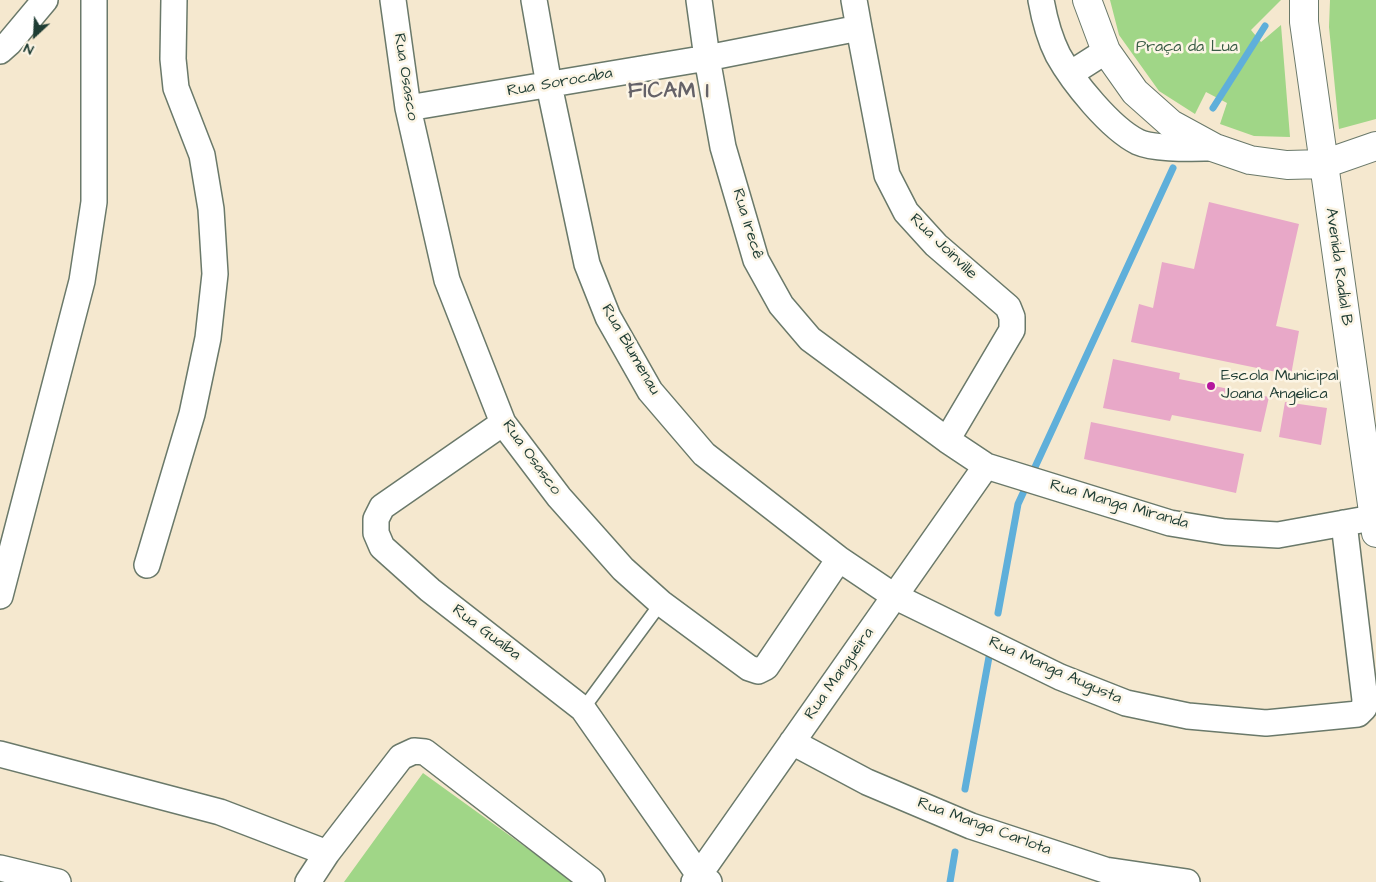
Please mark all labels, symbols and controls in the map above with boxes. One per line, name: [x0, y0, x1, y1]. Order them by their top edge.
north arrow: [10, 10, 60, 60]
street label: Rua Osasco: [389, 32, 421, 122]
text: N: [20, 38, 37, 60]
park label: Praça da Lua: [1136, 38, 1238, 58]
street label: Rua Sorocaba: [506, 64, 614, 102]
district label: FICAM I: [627, 80, 711, 106]
street label: Rua Irecê: [727, 186, 767, 262]
street label: Avenida Radial B: [1320, 207, 1356, 327]
street label: Rua Joinville: [905, 210, 981, 284]
street label: Rua Blumenau: [596, 301, 664, 399]
place label: Escola Municipal Joana Angelica: [1221, 367, 1339, 405]
marker: Escola Municipal Joana Angelica: [1205, 380, 1217, 392]
street label: Rua Osasco: [497, 417, 565, 499]
street label: Rua Manga Miranda: [1048, 476, 1190, 534]
street label: Rua Guaíba: [448, 601, 524, 665]
street label: Rua Mangueira: [801, 624, 879, 724]
street label: Rua Manga Augusta: [985, 633, 1125, 709]
street label: Rua Manga Carlota: [915, 794, 1053, 860]

